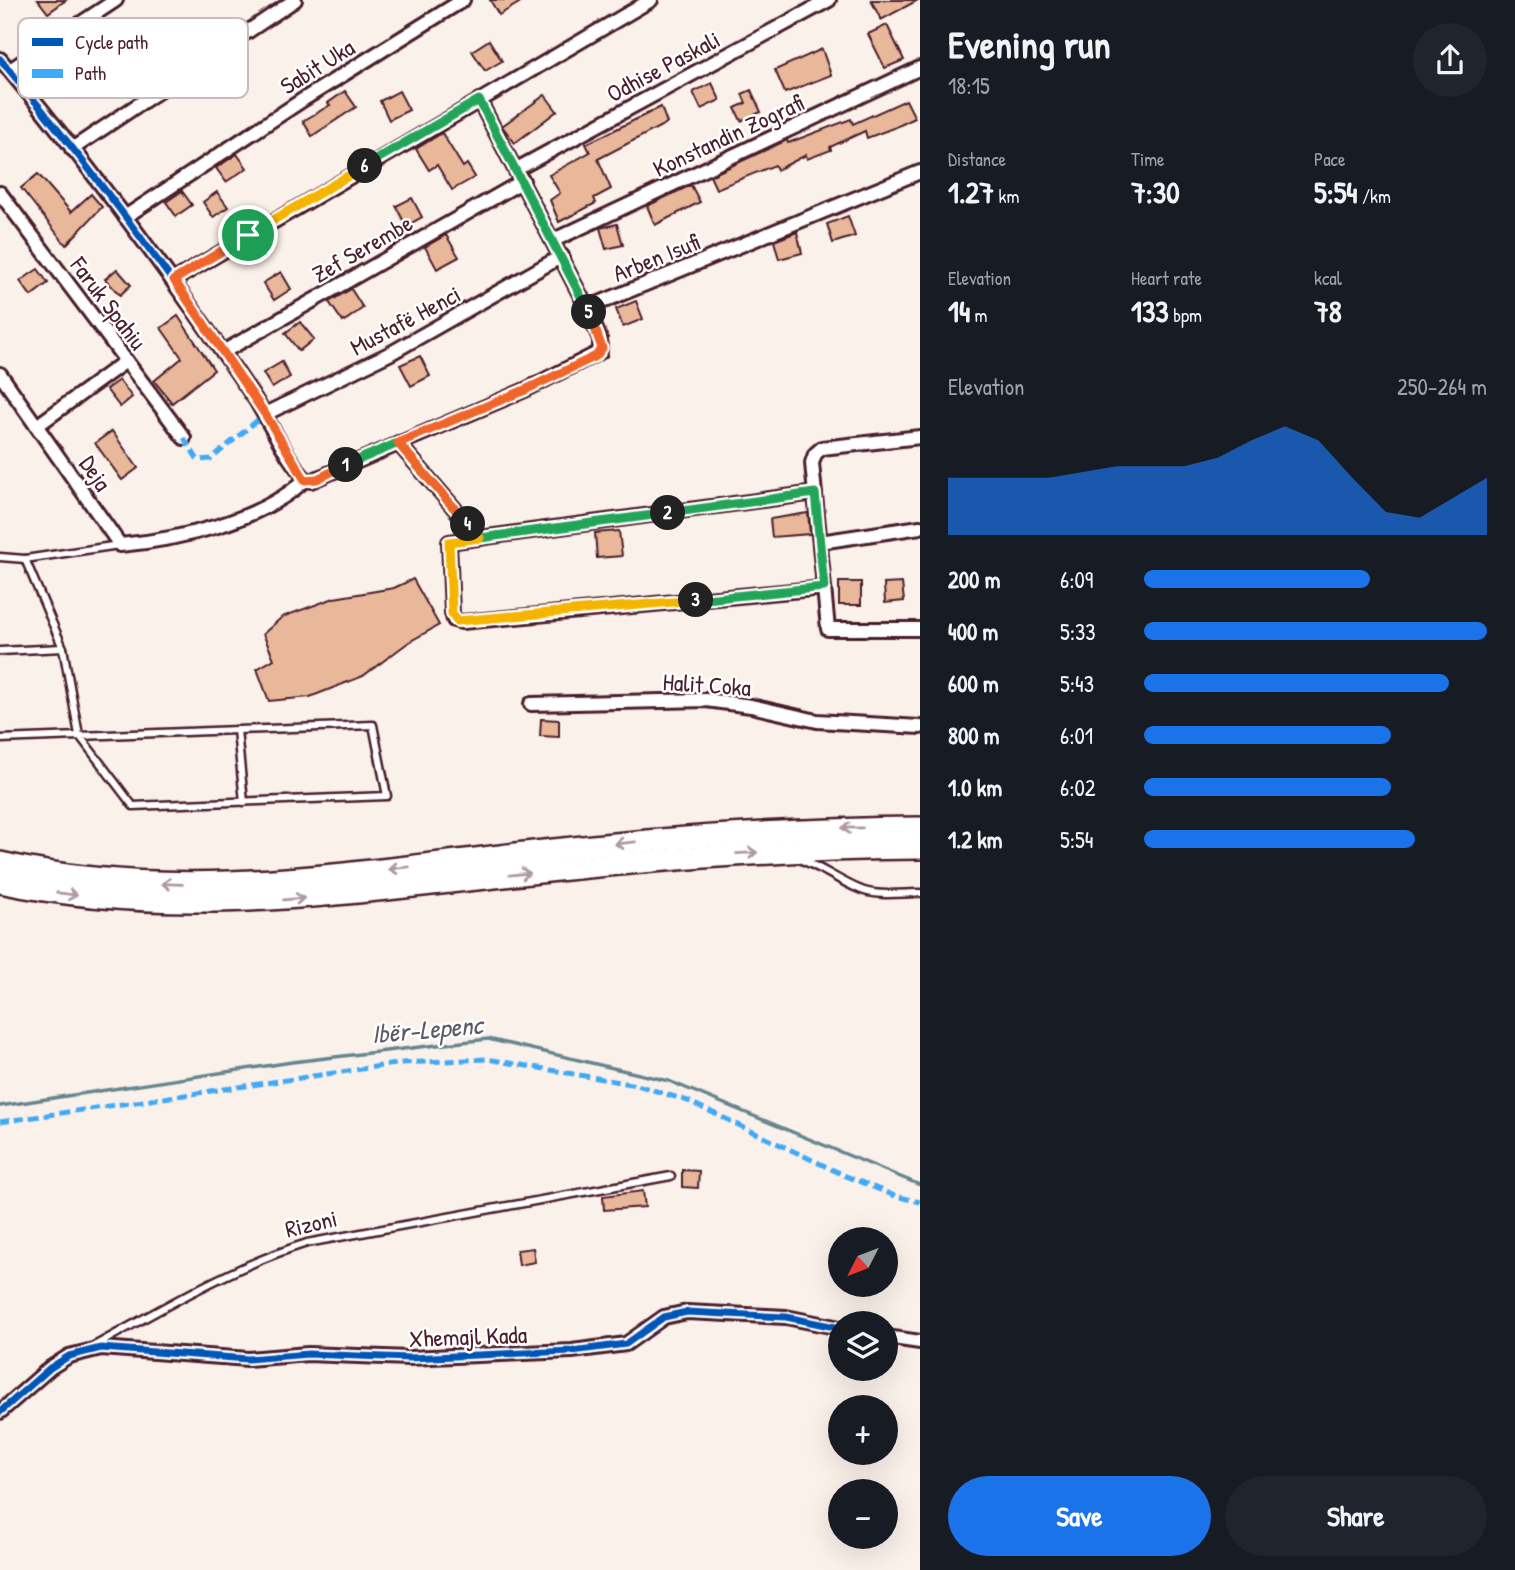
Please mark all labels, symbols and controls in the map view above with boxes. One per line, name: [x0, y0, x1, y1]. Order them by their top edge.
legend: [18, 18, 248, 98]
text: Evening run: [948, 18, 1111, 70]
street label: Odhise Paskali: [601, 23, 725, 109]
button: share: [1413, 23, 1487, 97]
text: Cycle path: [75, 29, 148, 55]
street label: Sabit Uka: [274, 31, 360, 101]
text: Path: [75, 60, 106, 86]
text: 18:15: [948, 70, 990, 101]
street label: Konstandin Zografi: [648, 86, 809, 184]
text: Distance: [948, 146, 1006, 172]
text: Time: [1131, 146, 1165, 172]
text: Pace: [1314, 146, 1346, 172]
pin: 6: [348, 148, 382, 184]
text: 6: [361, 152, 368, 178]
text: 1.27: [948, 172, 994, 212]
text: 7:30: [1131, 172, 1180, 212]
text: 5:54: [1314, 172, 1358, 212]
text: km: [994, 183, 1019, 209]
text: /km: [1358, 183, 1391, 209]
pin: [218, 205, 278, 265]
street label: Zef Serembe: [306, 206, 418, 290]
icon: arrive: [229, 216, 267, 254]
street label: Arben Isufi: [608, 225, 704, 289]
street label: Faruk Spahiu: [63, 249, 155, 356]
text: Elevation: [948, 265, 1011, 291]
text: Heart rate: [1131, 265, 1202, 291]
text: kcal: [1314, 265, 1342, 291]
street label: Mustafë Henci: [344, 278, 466, 362]
text: 14: [948, 291, 970, 331]
text: 133: [1131, 291, 1169, 331]
text: 78: [1314, 291, 1342, 331]
pin: 5: [572, 294, 606, 330]
text: 5: [584, 298, 593, 324]
text: m: [970, 302, 987, 328]
text: bpm: [1169, 302, 1202, 328]
text: Elevation: [948, 371, 1024, 402]
text: 250–264 m: [1397, 371, 1487, 402]
pin: 1: [328, 448, 364, 482]
street label: Deja: [73, 449, 119, 497]
text: 1: [342, 451, 349, 477]
pin: 2: [650, 496, 686, 530]
text: 2: [663, 499, 672, 525]
pin: 4: [450, 506, 486, 542]
text: 4: [464, 510, 471, 536]
text: 200 m: [948, 564, 1000, 595]
text: 6:09: [1060, 564, 1093, 595]
pin: 3: [678, 582, 714, 618]
text: 3: [691, 586, 700, 612]
text: 400 m: [948, 616, 998, 647]
text: 5:33: [1060, 616, 1096, 647]
street label: Halit Coka: [662, 665, 752, 703]
text: 600 m: [948, 668, 999, 699]
text: 5:43: [1060, 668, 1094, 699]
text: 800 m: [948, 720, 1000, 751]
text: 6:01: [1060, 720, 1093, 751]
text: 1.0 km: [948, 772, 1002, 803]
text: 6:02: [1060, 772, 1096, 803]
one-way arrow: [841, 821, 864, 835]
text: 1.2 km: [948, 824, 1003, 855]
text: 5:54: [1060, 824, 1093, 855]
one-way arrow: [614, 837, 637, 850]
one-way arrow: [735, 846, 758, 859]
one-way arrow: [388, 862, 411, 875]
one-way arrow: [508, 867, 531, 880]
one-way arrow: [161, 877, 184, 891]
one-way arrow: [55, 887, 78, 900]
one-way arrow: [282, 892, 305, 905]
water label: Ibër-Lepenc: [370, 1006, 487, 1052]
street label: Rizoni: [282, 1202, 340, 1244]
north arrow: [828, 1227, 898, 1297]
map controls: [828, 1227, 898, 1549]
button: layers: [828, 1311, 898, 1381]
street label: Xhemajl Kada: [408, 1318, 528, 1354]
button: +: [828, 1395, 898, 1465]
button: Save: [948, 1476, 1211, 1556]
button: Share: [1225, 1476, 1487, 1556]
button: −: [828, 1479, 898, 1549]

